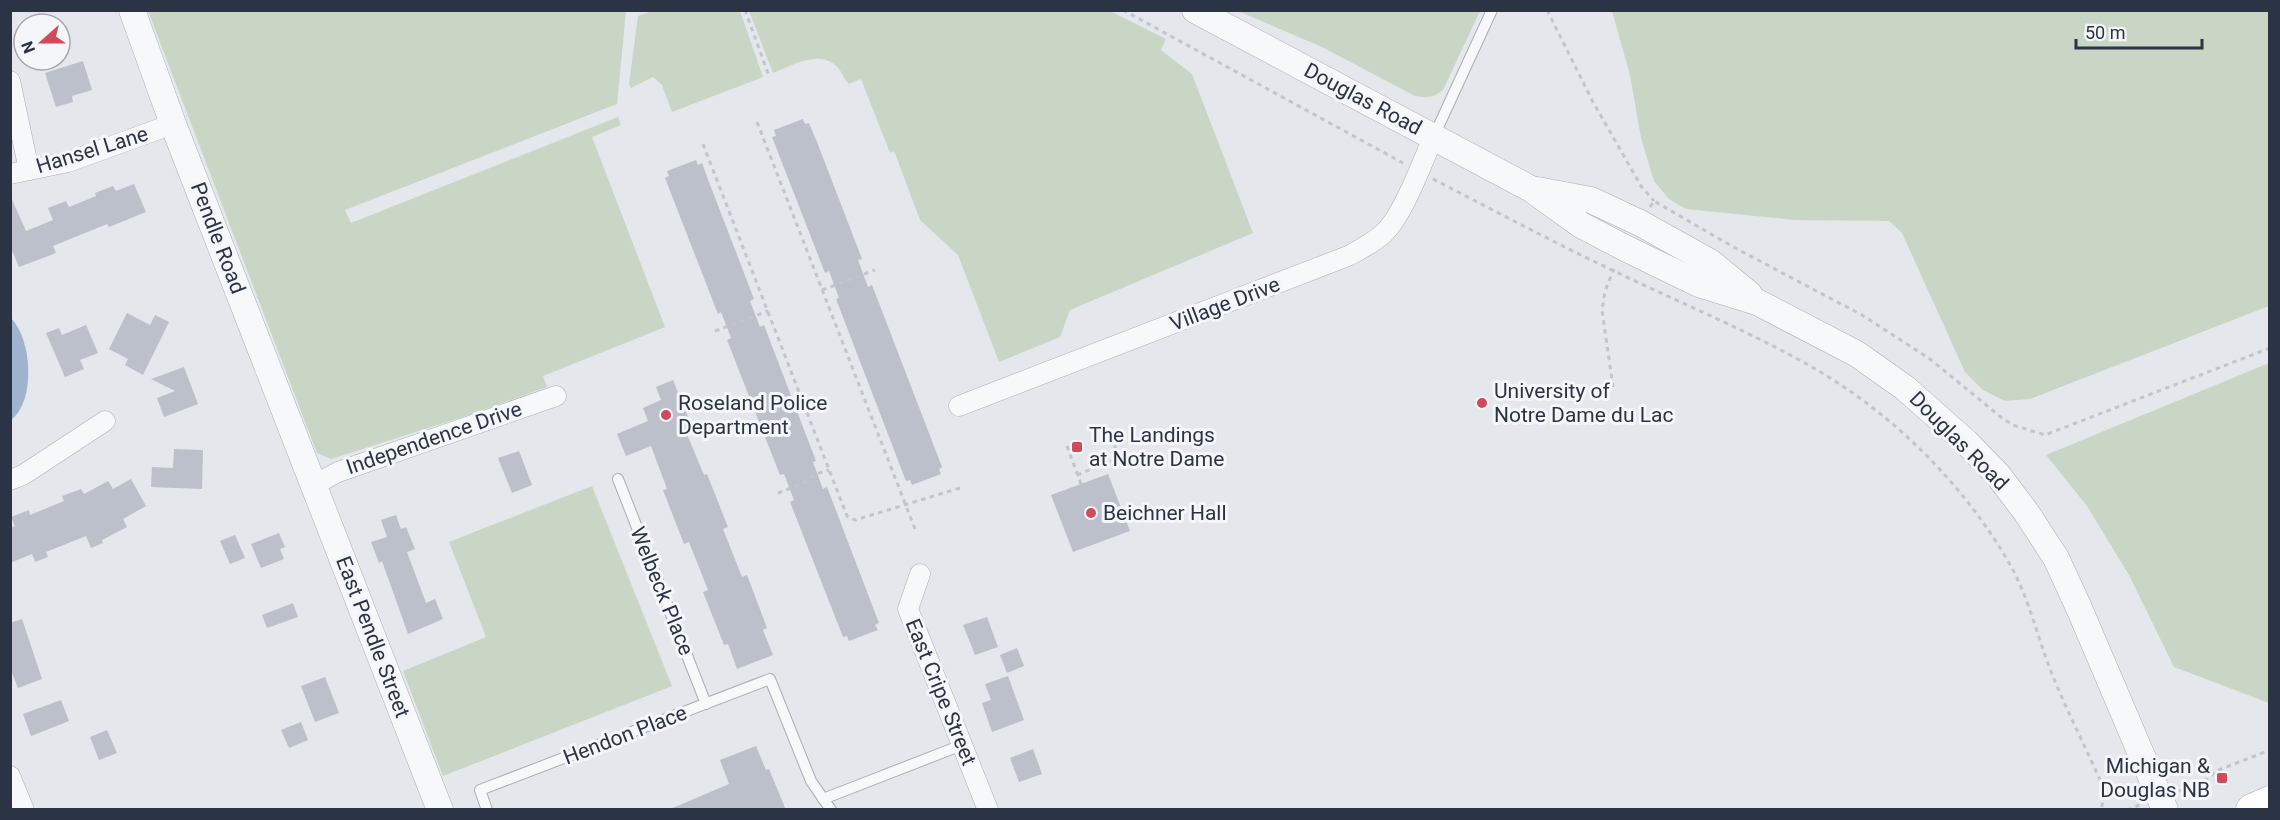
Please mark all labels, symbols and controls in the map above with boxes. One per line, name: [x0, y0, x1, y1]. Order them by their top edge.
north arrow: [12, 12, 72, 72]
scale bar: [2076, 12, 2202, 50]
text: 50 m: [2085, 22, 2125, 43]
text: N: [18, 39, 39, 56]
street label: Douglas Road: [1300, 58, 1426, 140]
street label: Hansel Lane: [33, 122, 151, 178]
street label: Pendle Road: [186, 179, 250, 297]
street label: Village Drive: [1167, 272, 1283, 336]
place label: University of Notre Dame du Lac: [1494, 379, 1673, 427]
street label: Douglas Road: [1905, 387, 2013, 495]
place label: Roseland Police Department: [678, 391, 828, 439]
marker: University of Notre Dame du Lac: [1475, 396, 1489, 410]
street label: Independence Drive: [343, 397, 525, 479]
marker: Roseland Police Department: [659, 408, 673, 422]
place label: The Landings at Notre Dame: [1089, 423, 1224, 471]
marker: The Landings at Notre Dame: [1070, 440, 1084, 454]
place label: Beichner Hall: [1103, 501, 1227, 525]
marker: Beichner Hall: [1084, 506, 1098, 520]
street label: Welbeck Place: [625, 523, 699, 659]
street label: East Pendle Street: [331, 553, 415, 721]
street label: East Cripe Street: [901, 615, 981, 769]
street label: Hendon Place: [560, 700, 690, 770]
place label: Michigan & Douglas NB: [2100, 754, 2210, 802]
marker: Michigan & Douglas NB: [2215, 771, 2229, 785]

